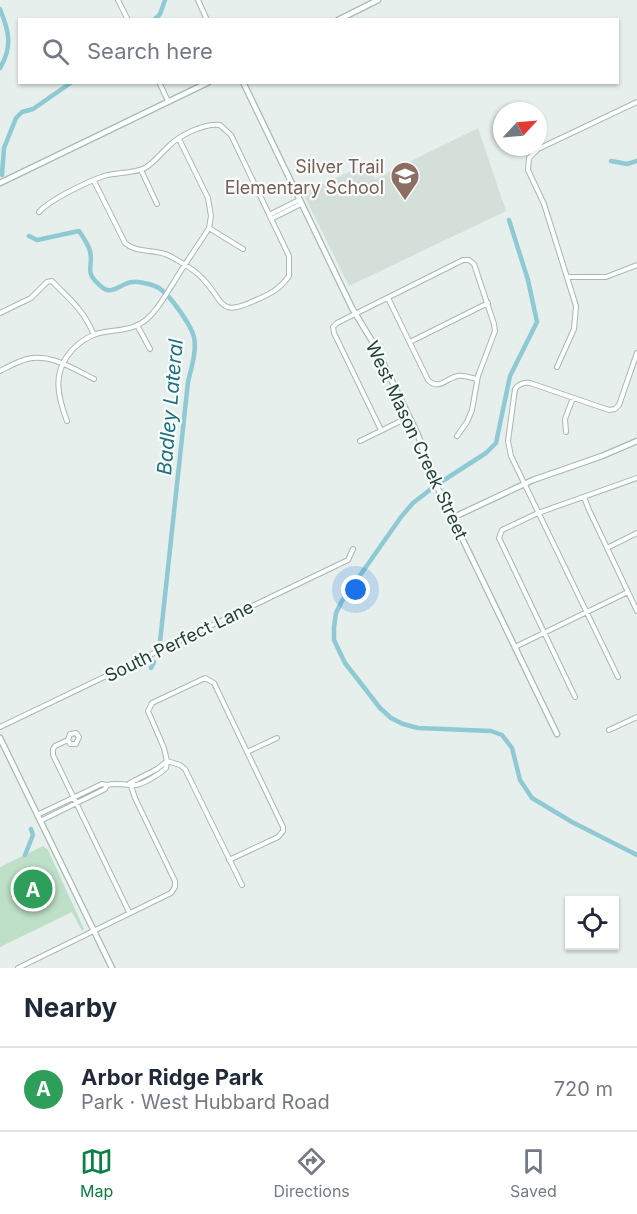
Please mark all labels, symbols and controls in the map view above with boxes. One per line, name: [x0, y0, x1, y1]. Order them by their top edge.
search box: [18, 18, 619, 84]
icon: search: [39, 35, 72, 68]
text: Search here: [87, 38, 213, 64]
north arrow: [493, 102, 547, 156]
place label: Silver Trail Elementary School: [225, 156, 384, 198]
school or university icon: Silver Trail Elementary School: [389, 160, 421, 202]
street label: West Mason Creek Street: [362, 337, 472, 543]
water label: Badley Lateral: [152, 338, 188, 476]
your location: [341, 575, 370, 604]
street label: South Perfect Lane: [101, 596, 257, 686]
pin: A: [14, 866, 52, 912]
map controls: [565, 896, 619, 950]
button: locate: [565, 896, 619, 950]
text: Nearby: [24, 992, 117, 1023]
text: Arbor Ridge Park: [81, 1064, 264, 1090]
text: A: [36, 1077, 51, 1101]
text: 720 m: [554, 1077, 613, 1101]
text: Park · West Hubbard Road: [81, 1090, 330, 1114]
tab: Map: [80, 1145, 113, 1201]
tab: Directions: [274, 1145, 350, 1201]
tab: Saved: [510, 1145, 557, 1201]

